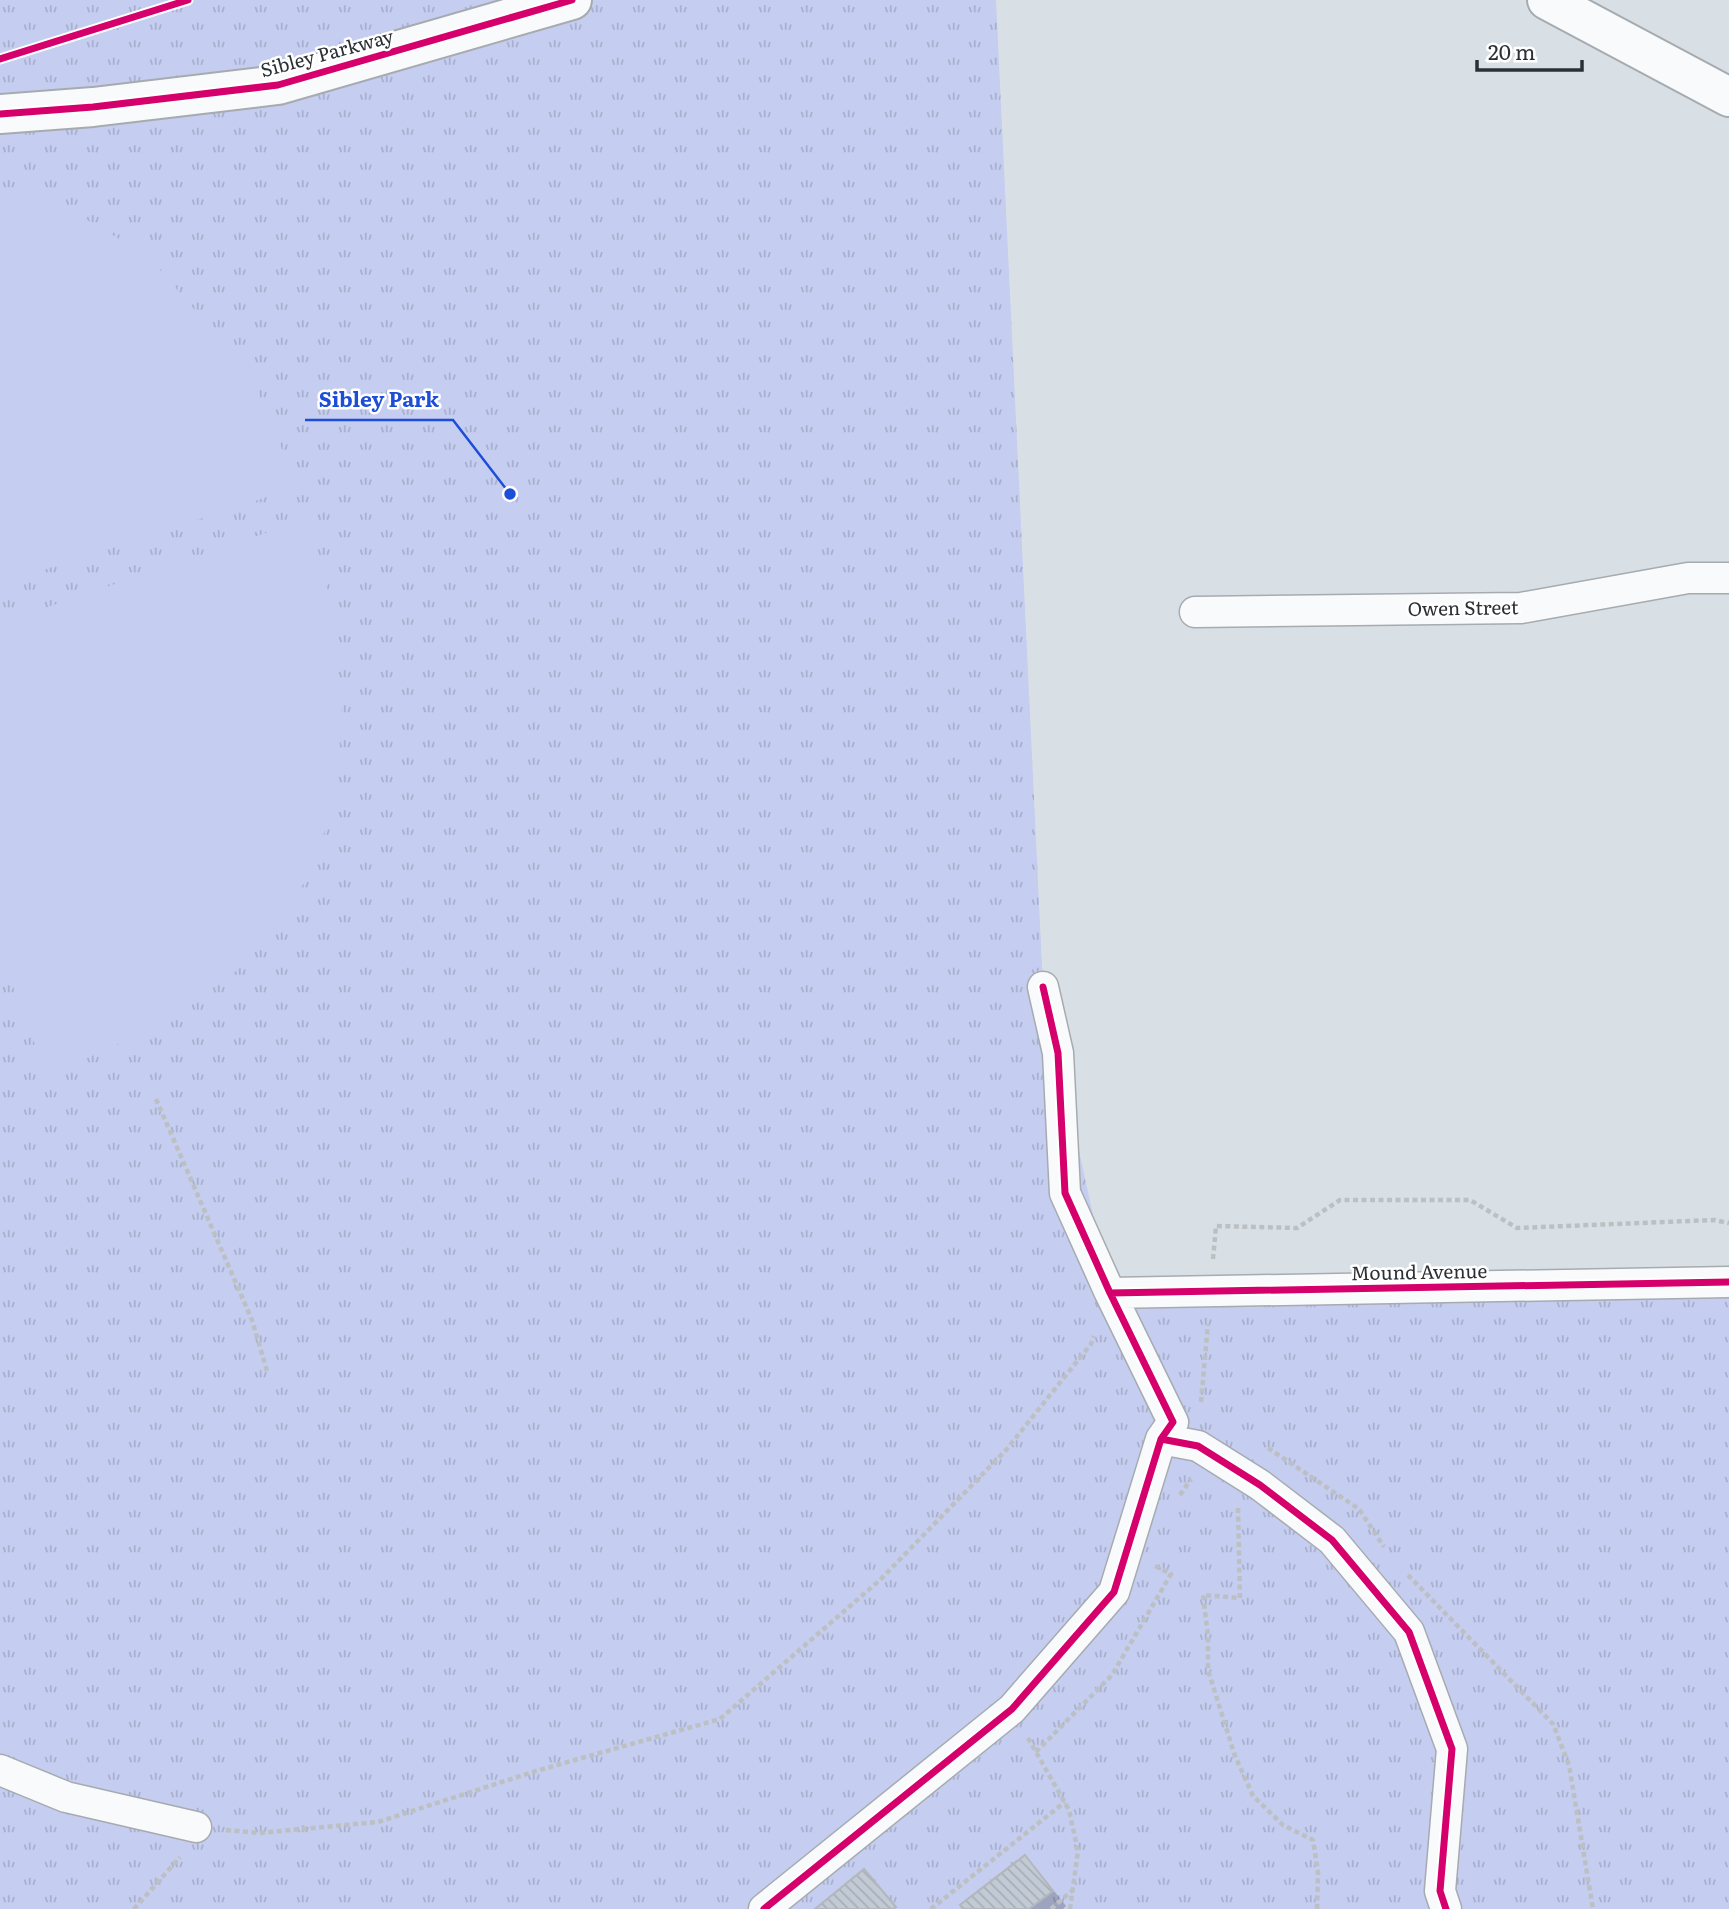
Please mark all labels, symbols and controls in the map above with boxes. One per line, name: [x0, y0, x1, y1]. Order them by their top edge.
street label: Sibley Parkway: [257, 21, 396, 83]
scale bar: [1477, 28, 1582, 72]
text: 20 m: [1488, 35, 1535, 66]
callout: Sibley Park: [305, 378, 453, 420]
text: Sibley Park: [319, 382, 440, 413]
street label: Owen Street: [1407, 592, 1519, 622]
street label: Mound Avenue: [1351, 1256, 1488, 1286]

